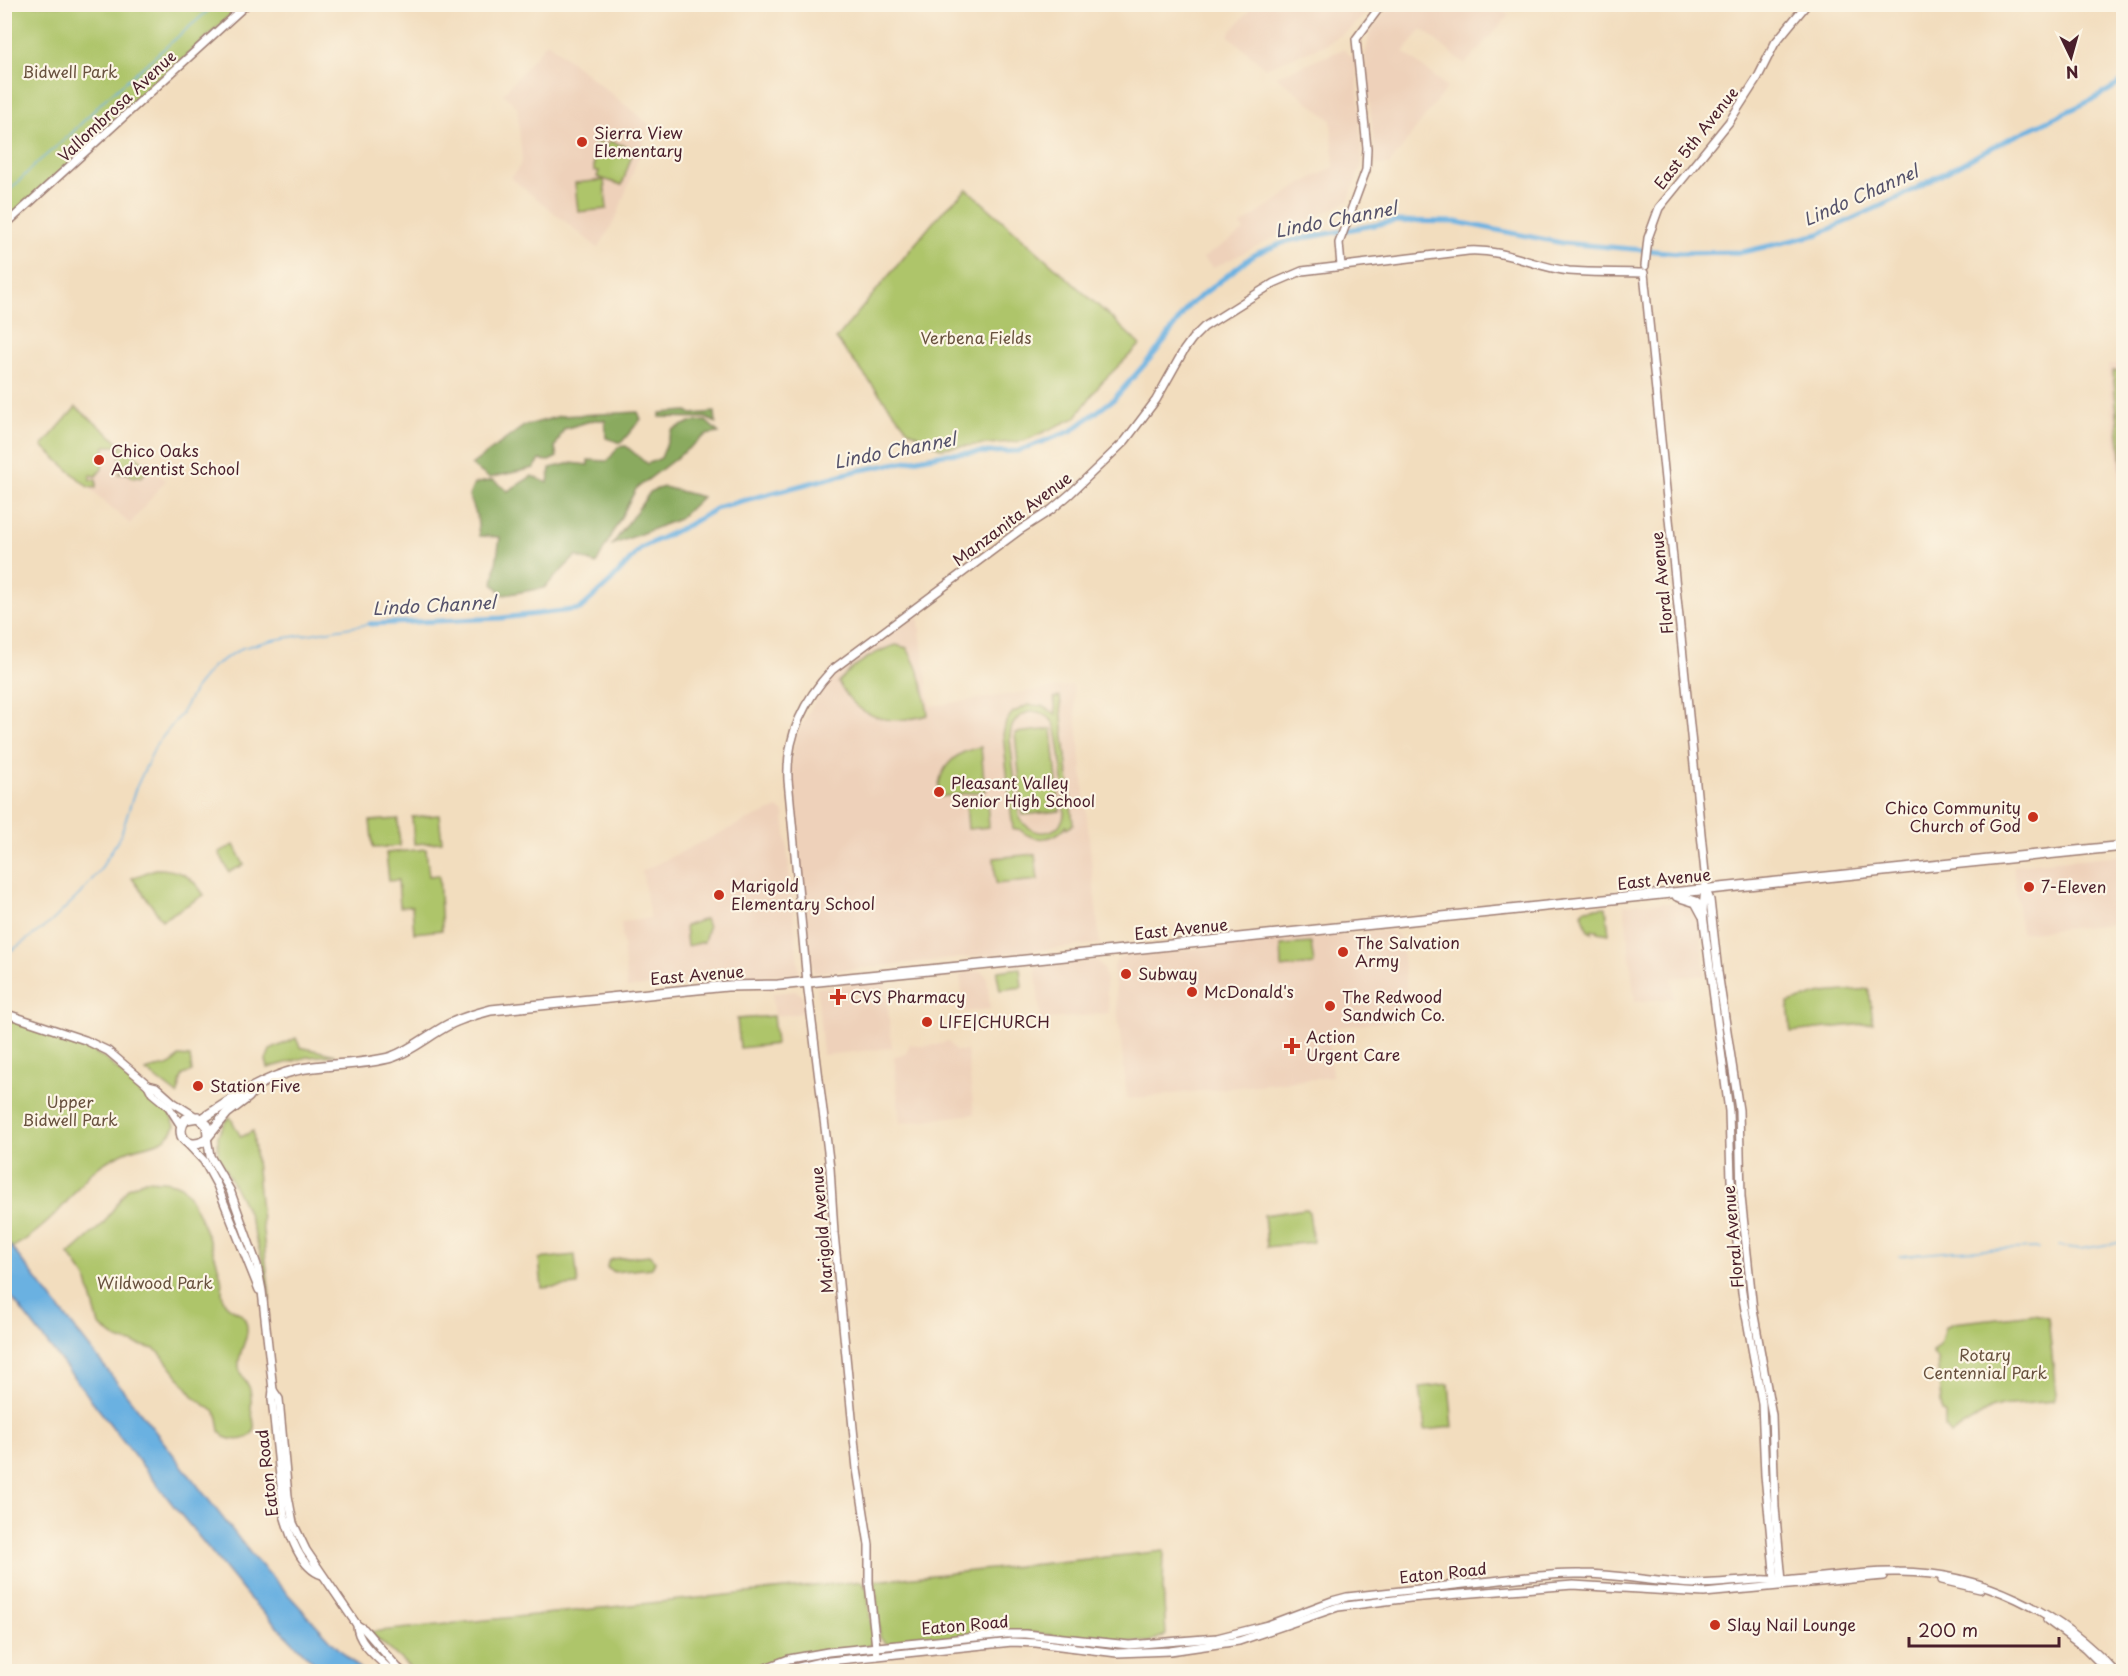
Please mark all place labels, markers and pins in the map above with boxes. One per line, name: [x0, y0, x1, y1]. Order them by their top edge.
place label: Sierra View Elementary: [594, 120, 683, 162]
marker: Sierra View Elementary: [575, 135, 589, 149]
place label: Chico Oaks Adventist School: [111, 438, 240, 480]
marker: Chico Oaks Adventist School: [92, 453, 106, 467]
place label: Pleasant Valley Senior High School: [951, 770, 1095, 812]
marker: Pleasant Valley Senior High School: [932, 785, 946, 799]
place label: Chico Community Church of God: [1885, 795, 2021, 837]
marker: Chico Community Church of God: [2026, 810, 2040, 824]
place label: Marigold Elementary School: [731, 873, 875, 915]
place label: 7-Eleven: [2041, 874, 2106, 898]
marker: 7-Eleven: [2022, 880, 2036, 894]
marker: Marigold Elementary School: [712, 888, 726, 902]
place label: The Salvation Army: [1355, 930, 1460, 972]
marker: The Salvation Army: [1336, 945, 1350, 959]
place label: Subway: [1138, 961, 1197, 985]
marker: Subway: [1119, 967, 1133, 981]
place label: McDonald's: [1204, 979, 1294, 1003]
place label: CVS Pharmacy: [850, 984, 965, 1008]
place label: The Redwood Sandwich Co.: [1342, 984, 1445, 1026]
marker: McDonald's: [1185, 985, 1199, 999]
marker: CVS Pharmacy: [831, 990, 845, 1004]
marker: The Redwood Sandwich Co.: [1323, 999, 1337, 1013]
place label: LIFE|CHURCH: [939, 1009, 1050, 1033]
marker: LIFE|CHURCH: [920, 1015, 934, 1029]
place label: Action Urgent Care: [1306, 1024, 1400, 1066]
marker: Action Urgent Care: [1283, 1037, 1301, 1055]
place label: Station Five: [210, 1073, 301, 1097]
marker: Station Five: [191, 1079, 205, 1093]
place label: Slay Nail Lounge: [1727, 1612, 1856, 1636]
marker: Slay Nail Lounge: [1708, 1618, 1722, 1632]

